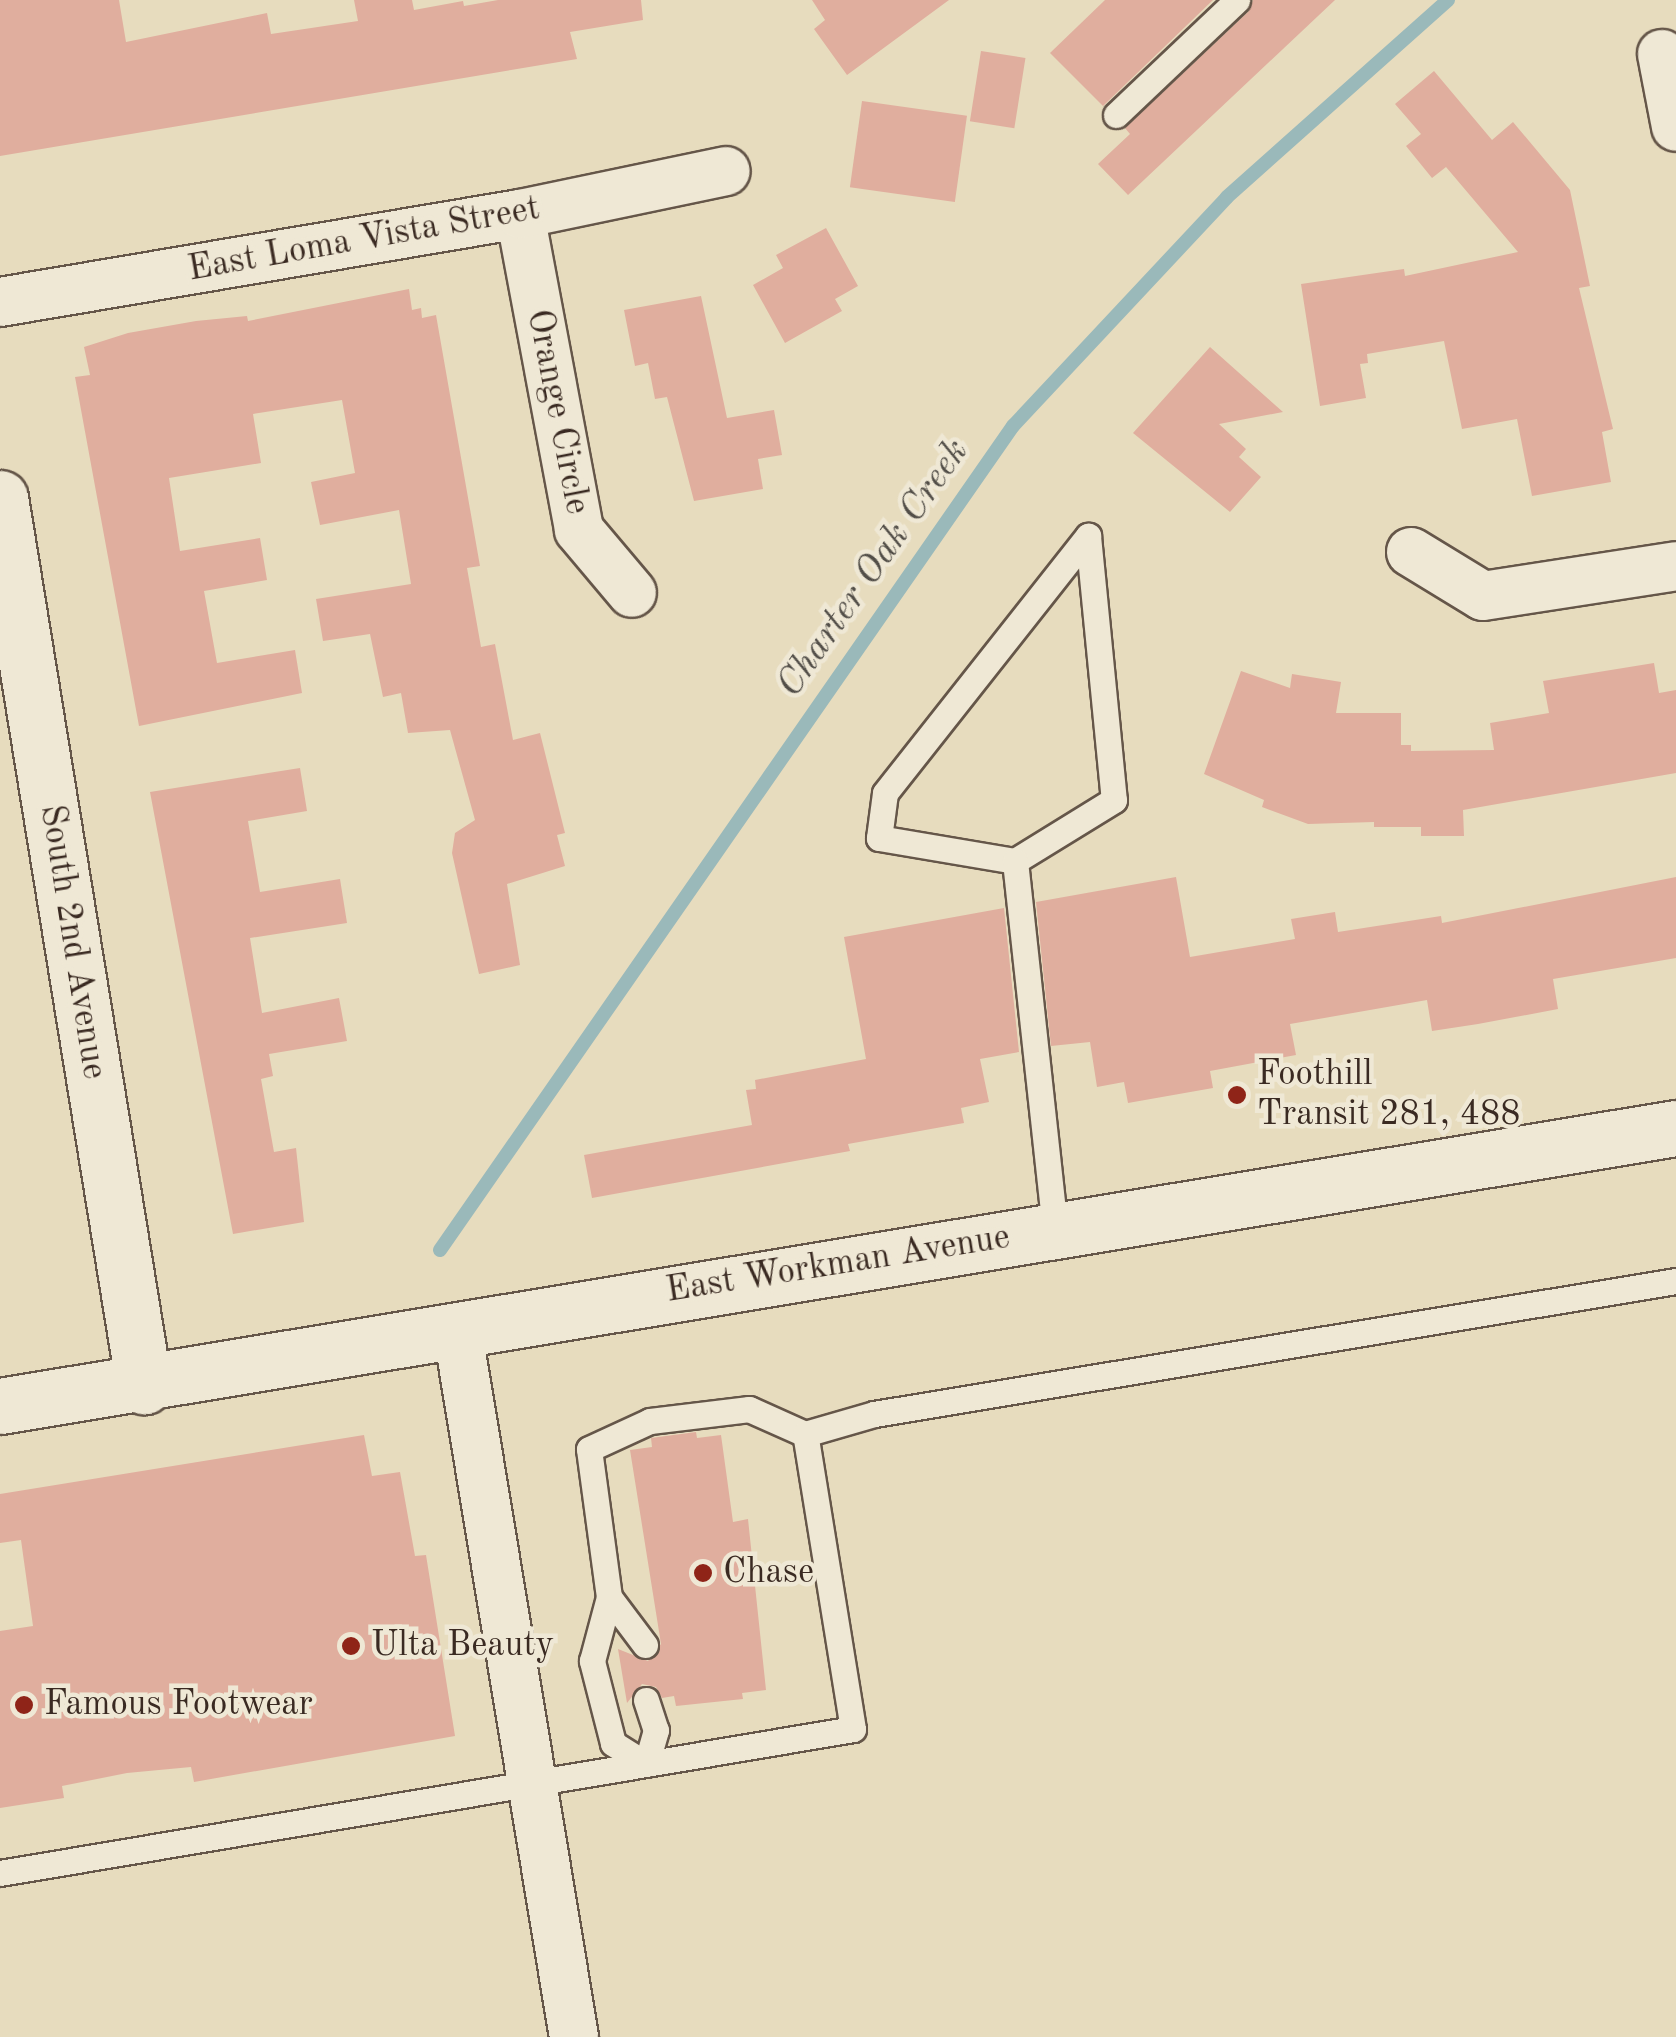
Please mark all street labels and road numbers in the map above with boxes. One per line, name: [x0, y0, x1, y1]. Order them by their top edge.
street label: East Loma Vista Street: [185, 188, 543, 292]
street label: Orange Circle: [517, 306, 597, 518]
street label: South 2nd Avenue: [30, 802, 114, 1082]
street label: East Workman Avenue: [663, 1217, 1013, 1313]

